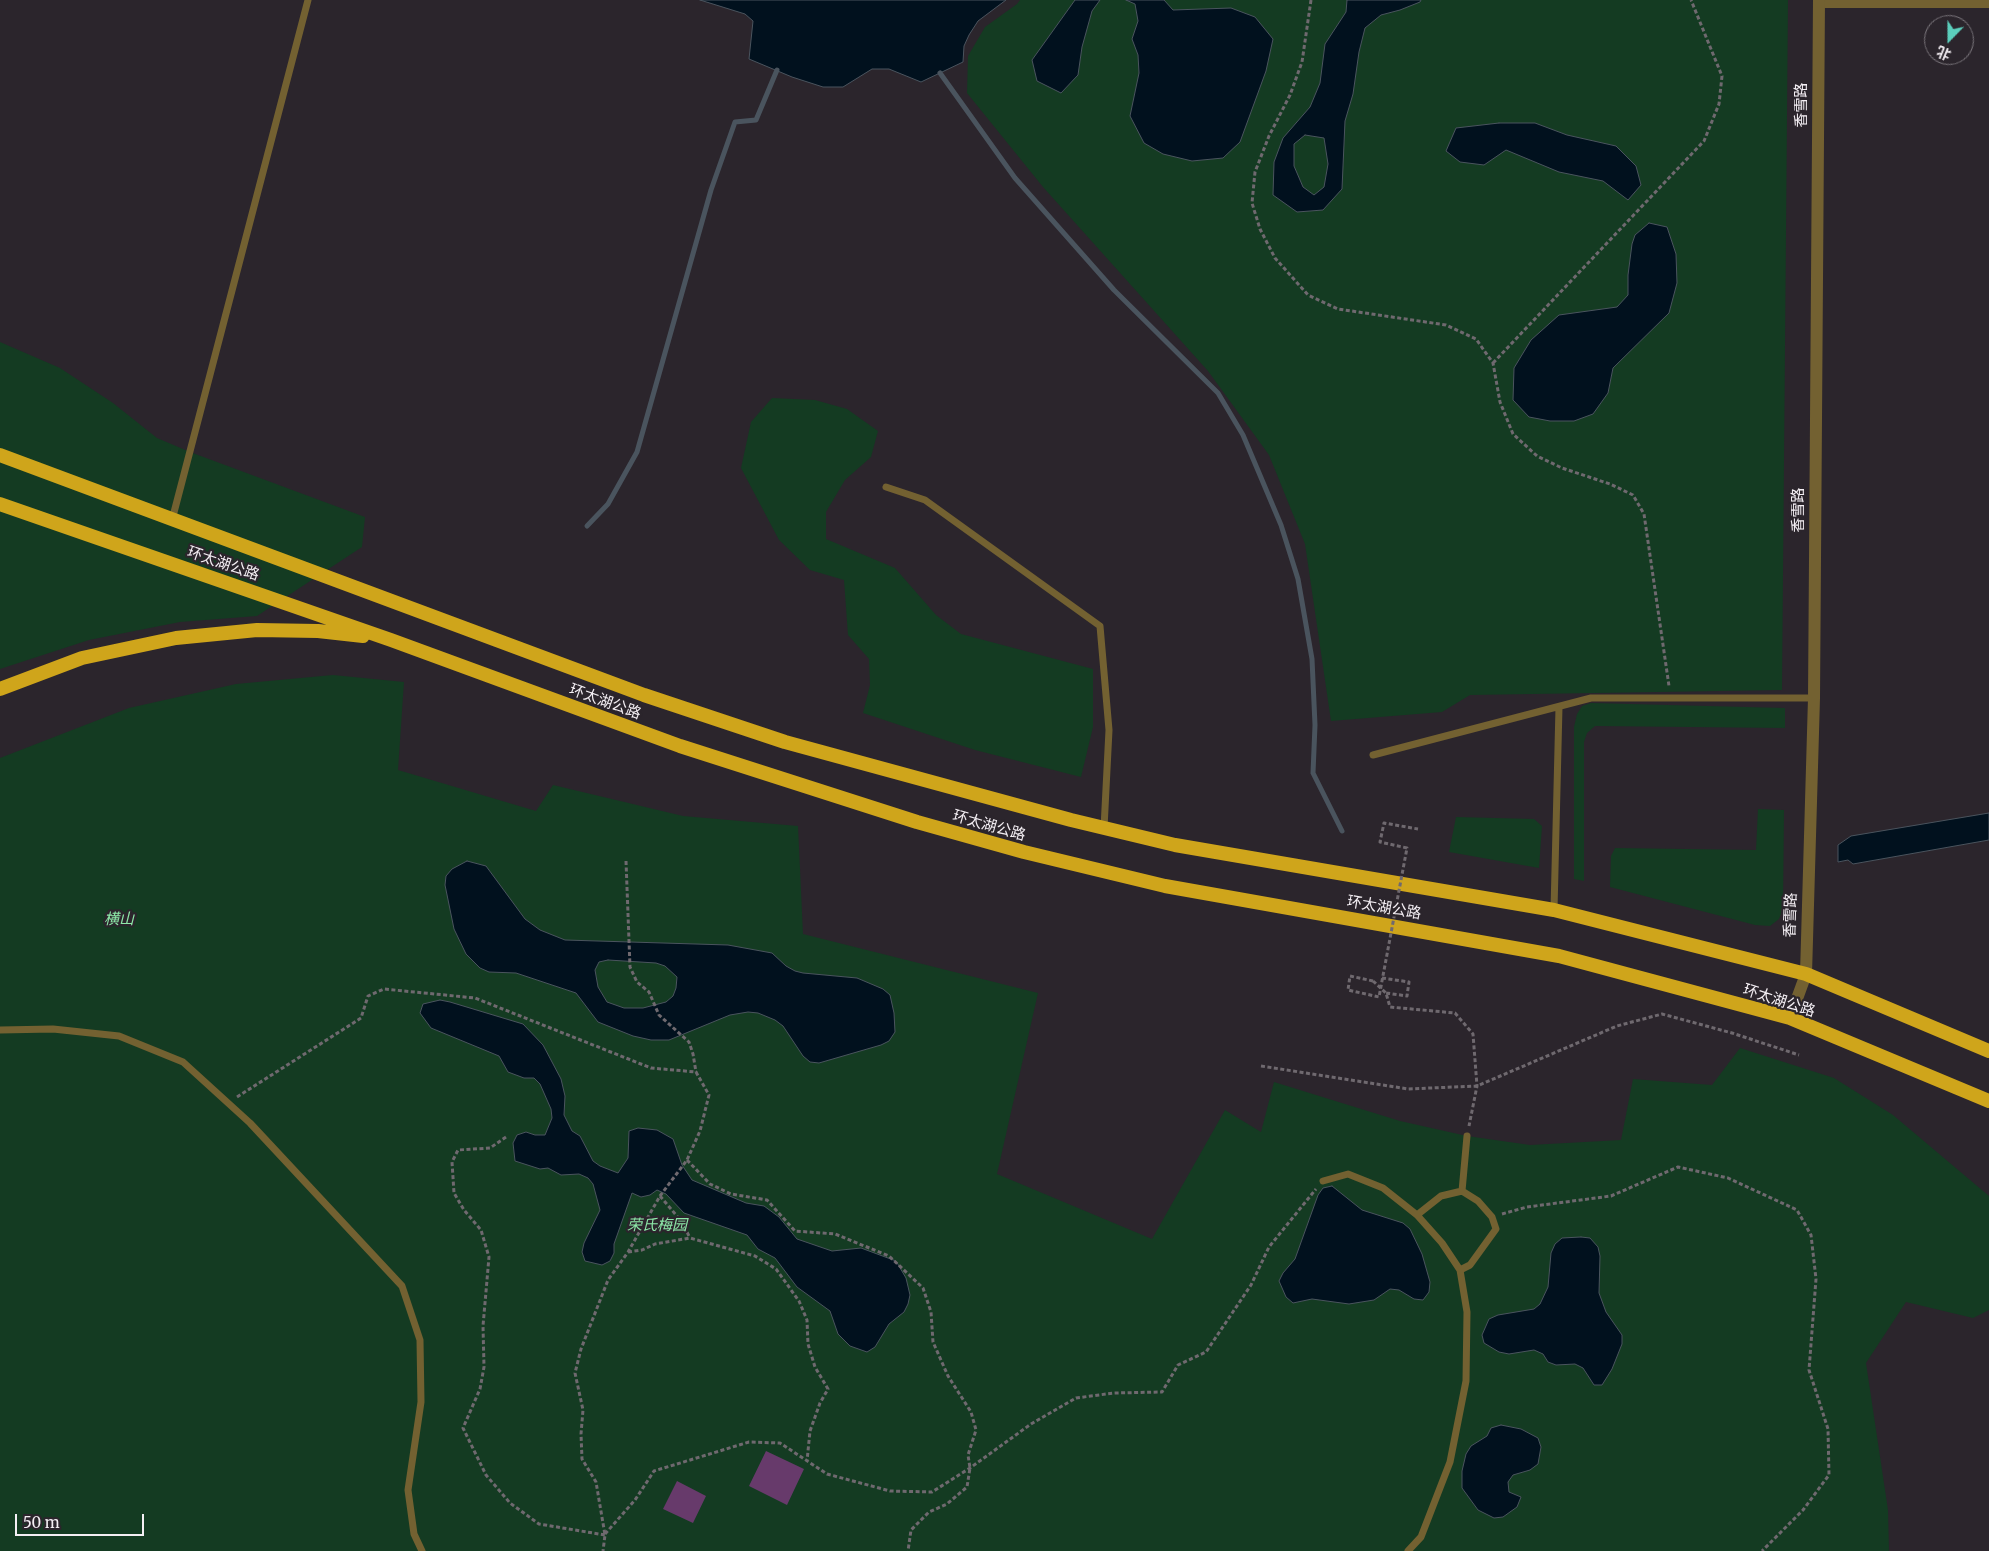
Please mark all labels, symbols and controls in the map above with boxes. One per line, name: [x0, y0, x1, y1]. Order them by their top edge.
north arrow: [1924, 15, 1974, 65]
text: 北: [1934, 42, 1954, 64]
street label: 香雪路: [1793, 83, 1811, 127]
street label: 香雪路: [1790, 488, 1808, 532]
street label: 环太湖公路: [185, 543, 261, 585]
street label: 环太湖公路: [567, 681, 643, 723]
street label: 环太湖公路: [950, 807, 1028, 845]
street label: 香雪路: [1781, 892, 1801, 938]
street label: 环太湖公路: [1346, 893, 1422, 923]
park label: 横山: [104, 911, 134, 929]
street label: 环太湖公路: [1741, 981, 1817, 1021]
park label: 荣氏梅园: [627, 1217, 687, 1235]
scale bar: [18, 1504, 146, 1536]
text: 50 m: [23, 1513, 60, 1532]

